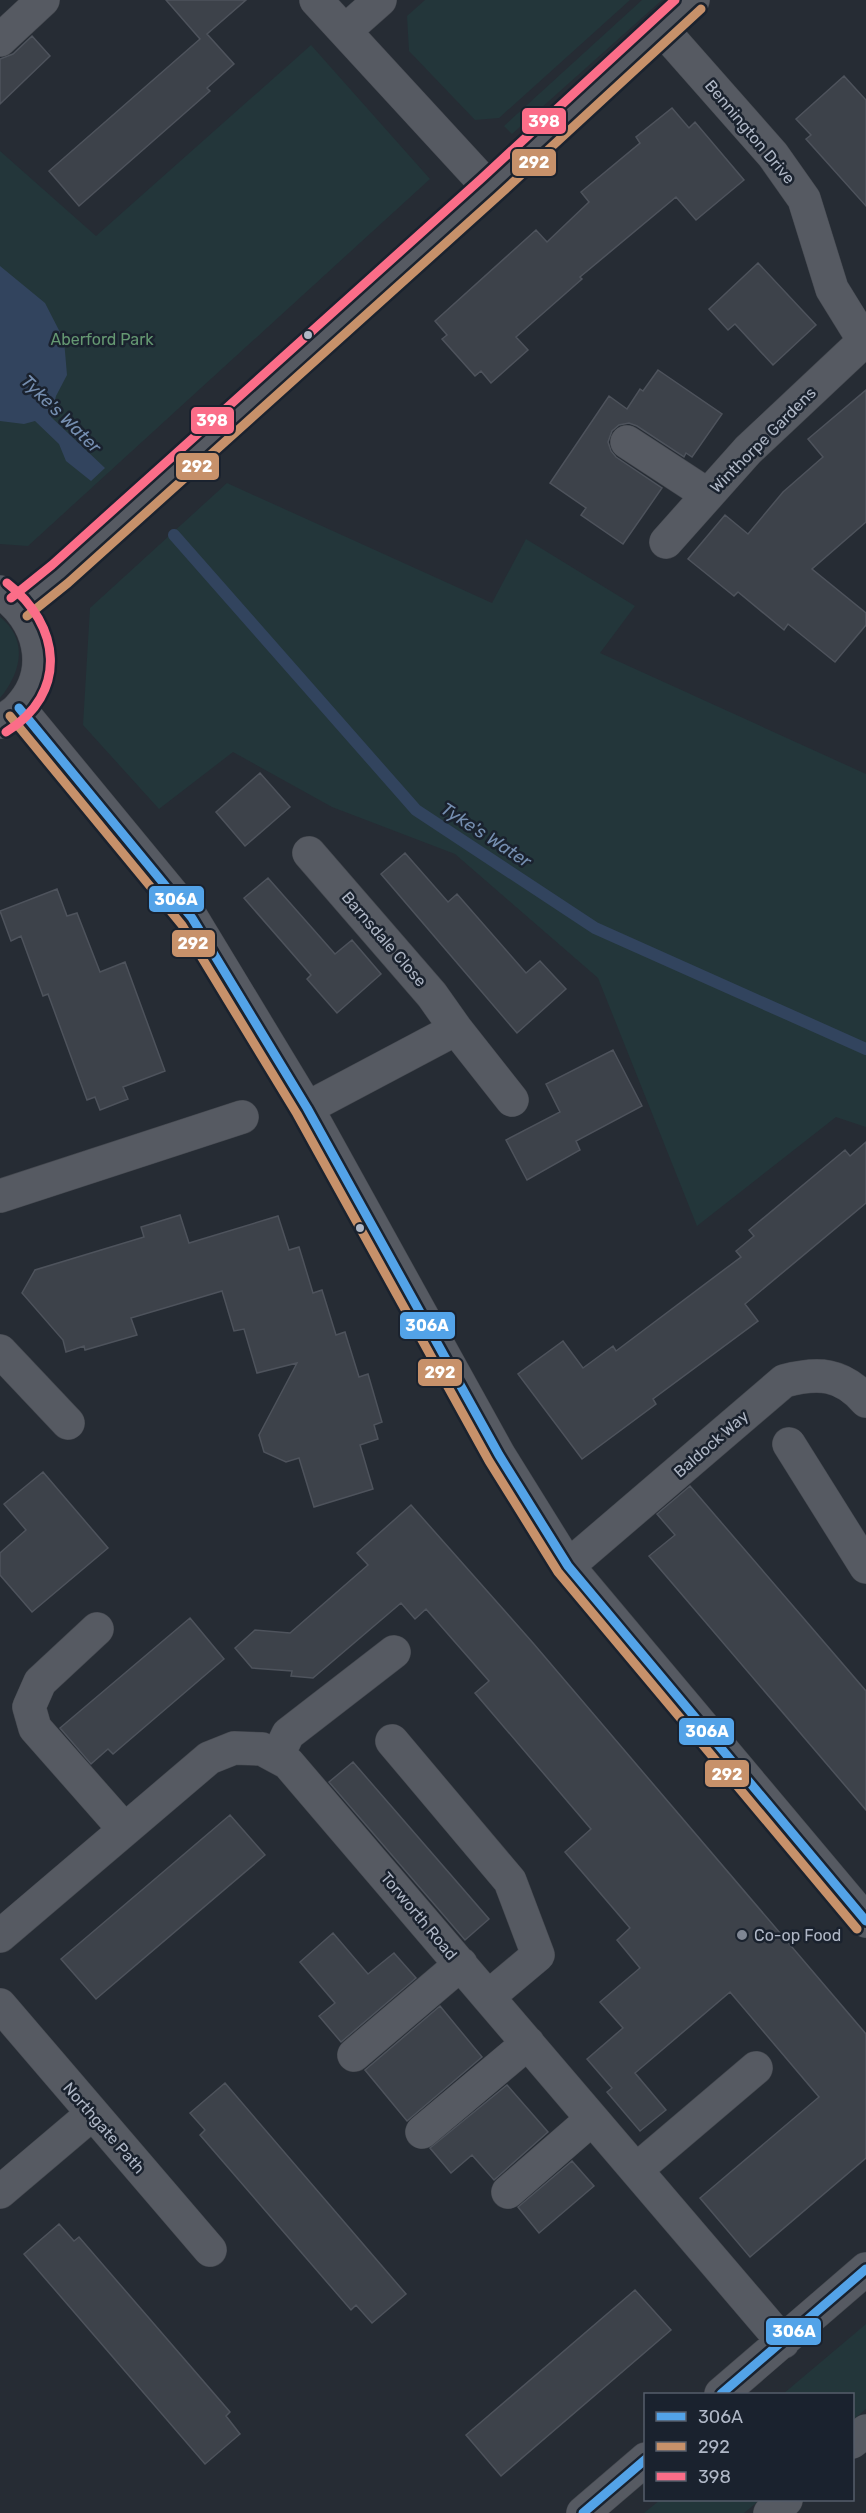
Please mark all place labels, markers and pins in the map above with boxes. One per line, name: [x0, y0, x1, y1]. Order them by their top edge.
unlabelled marker: [302, 329, 314, 341]
unlabelled marker: [354, 1222, 366, 1234]
place label: Co-op Food: [754, 1926, 841, 1945]
marker: Co-op Food: [735, 1928, 749, 1942]

